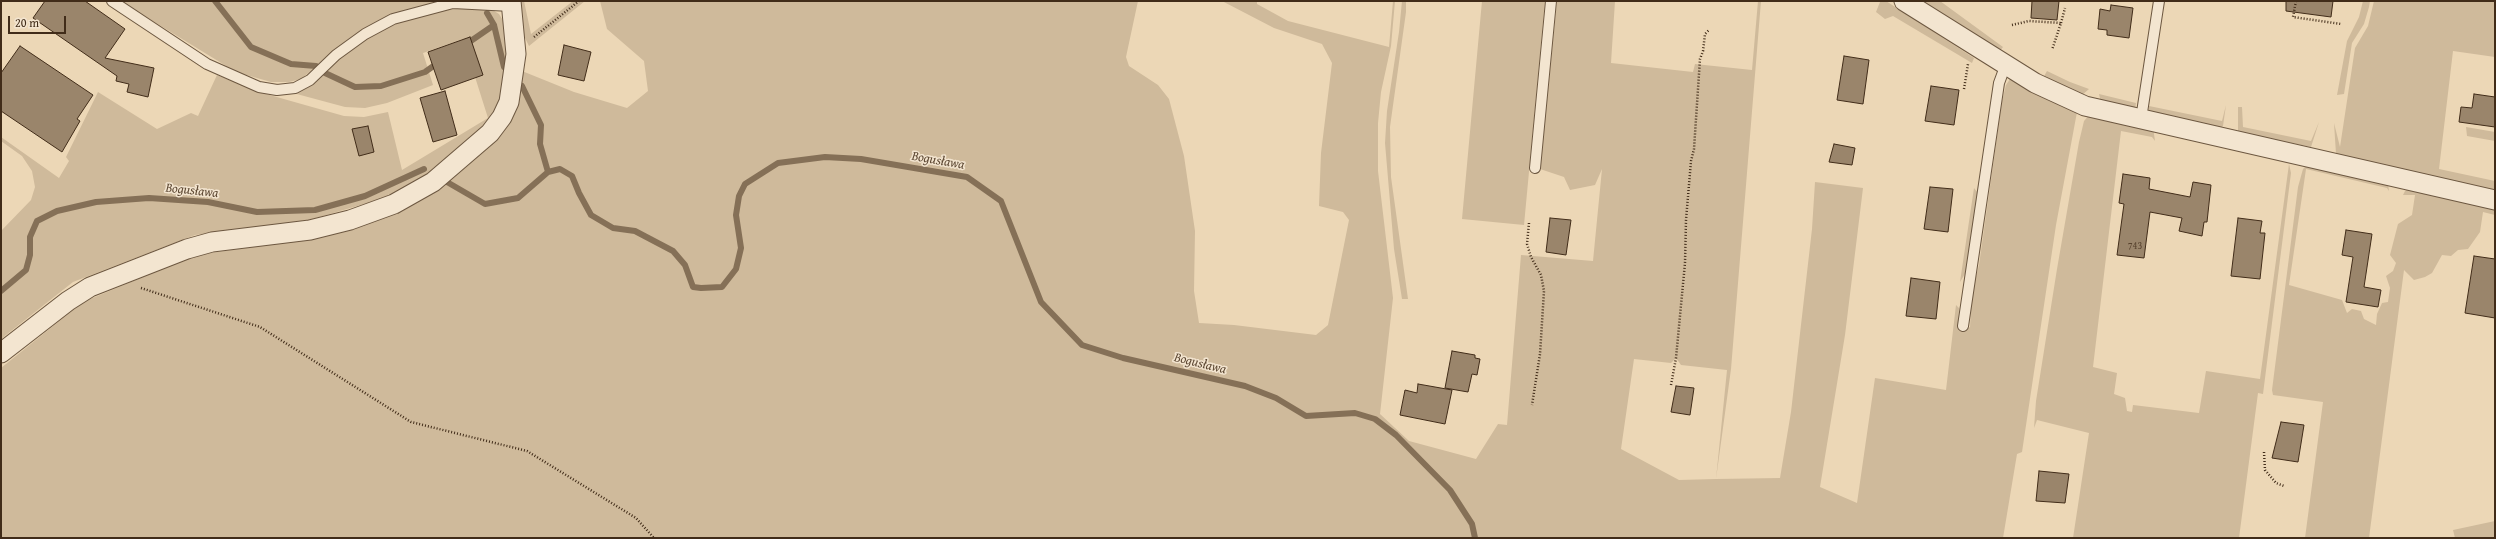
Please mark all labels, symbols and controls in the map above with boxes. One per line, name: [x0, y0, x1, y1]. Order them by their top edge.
scale bar: [10, 8, 68, 34]
text: 20 m: [15, 14, 39, 31]
water label: Bogusława: [911, 149, 965, 173]
water label: Bogusława: [165, 180, 219, 202]
house number: 743: [2128, 240, 2142, 252]
water label: Bogusława: [1172, 350, 1228, 378]

